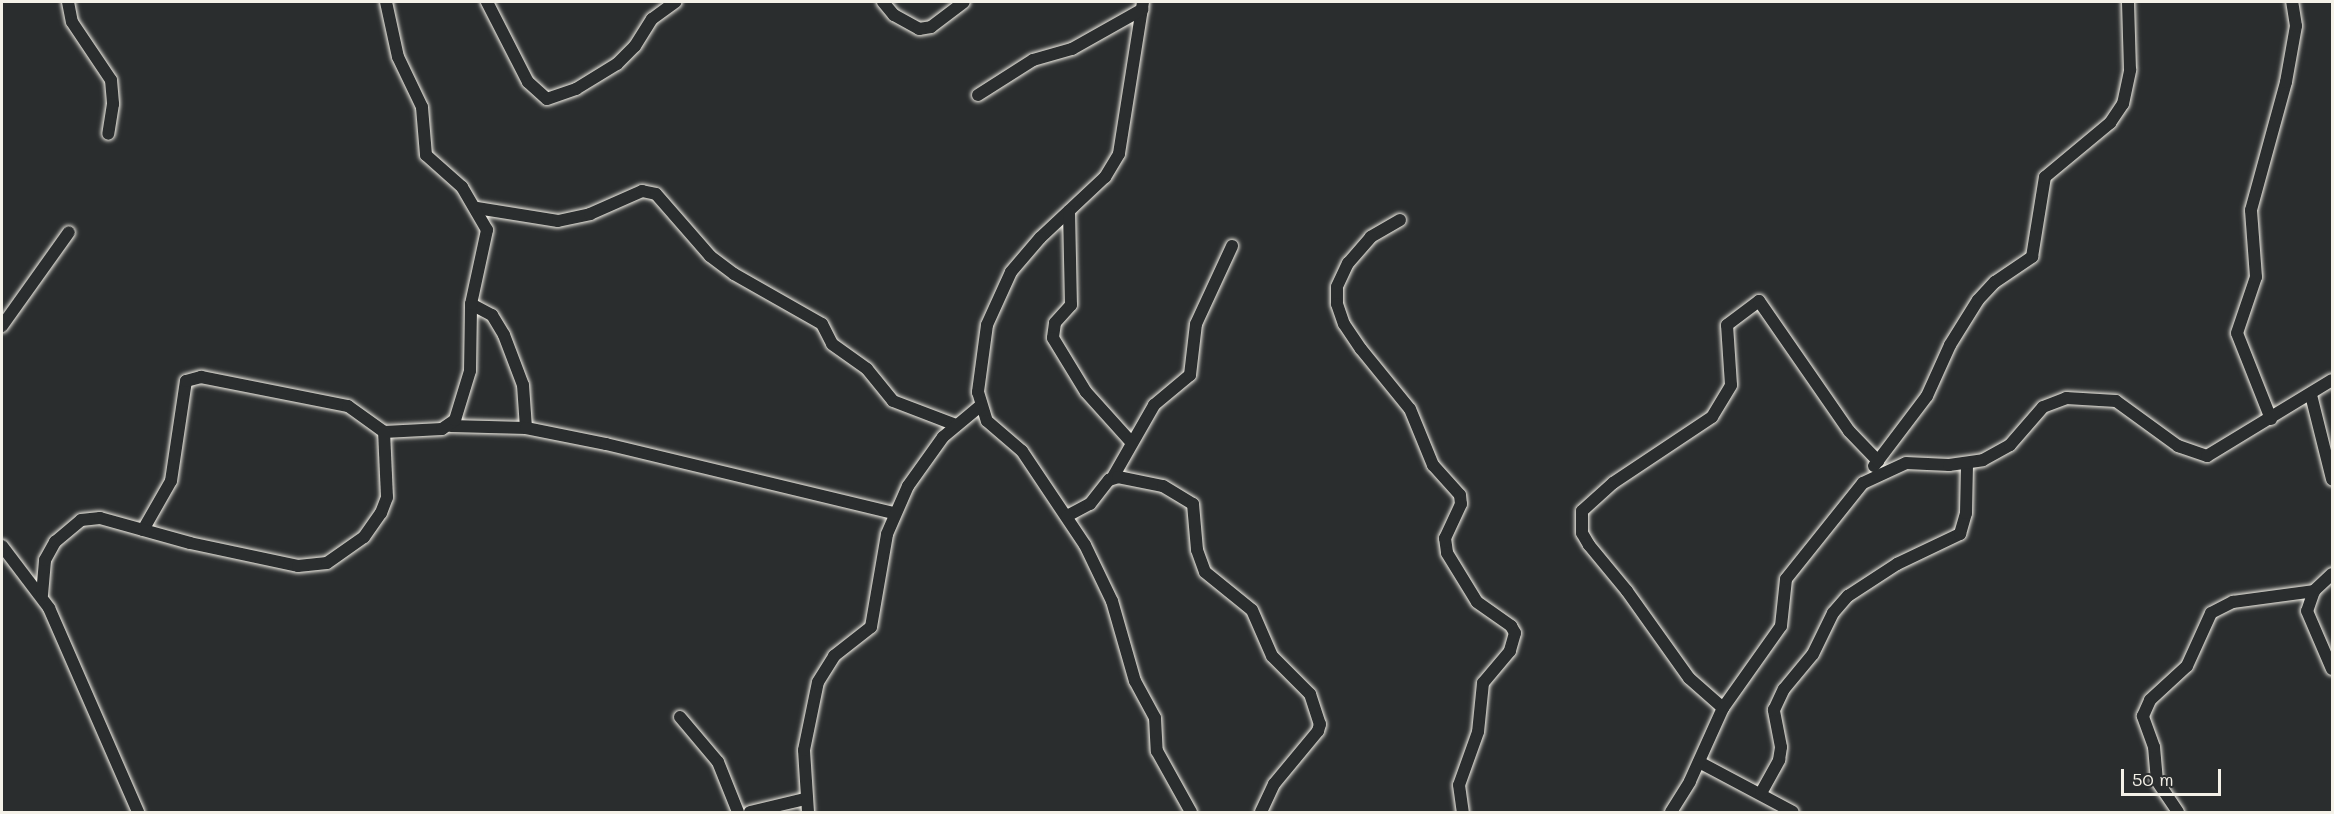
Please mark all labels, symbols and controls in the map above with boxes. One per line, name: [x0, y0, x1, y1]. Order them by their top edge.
scale bar: [2124, 757, 2224, 795]
text: 50 m: [2132, 767, 2174, 791]

